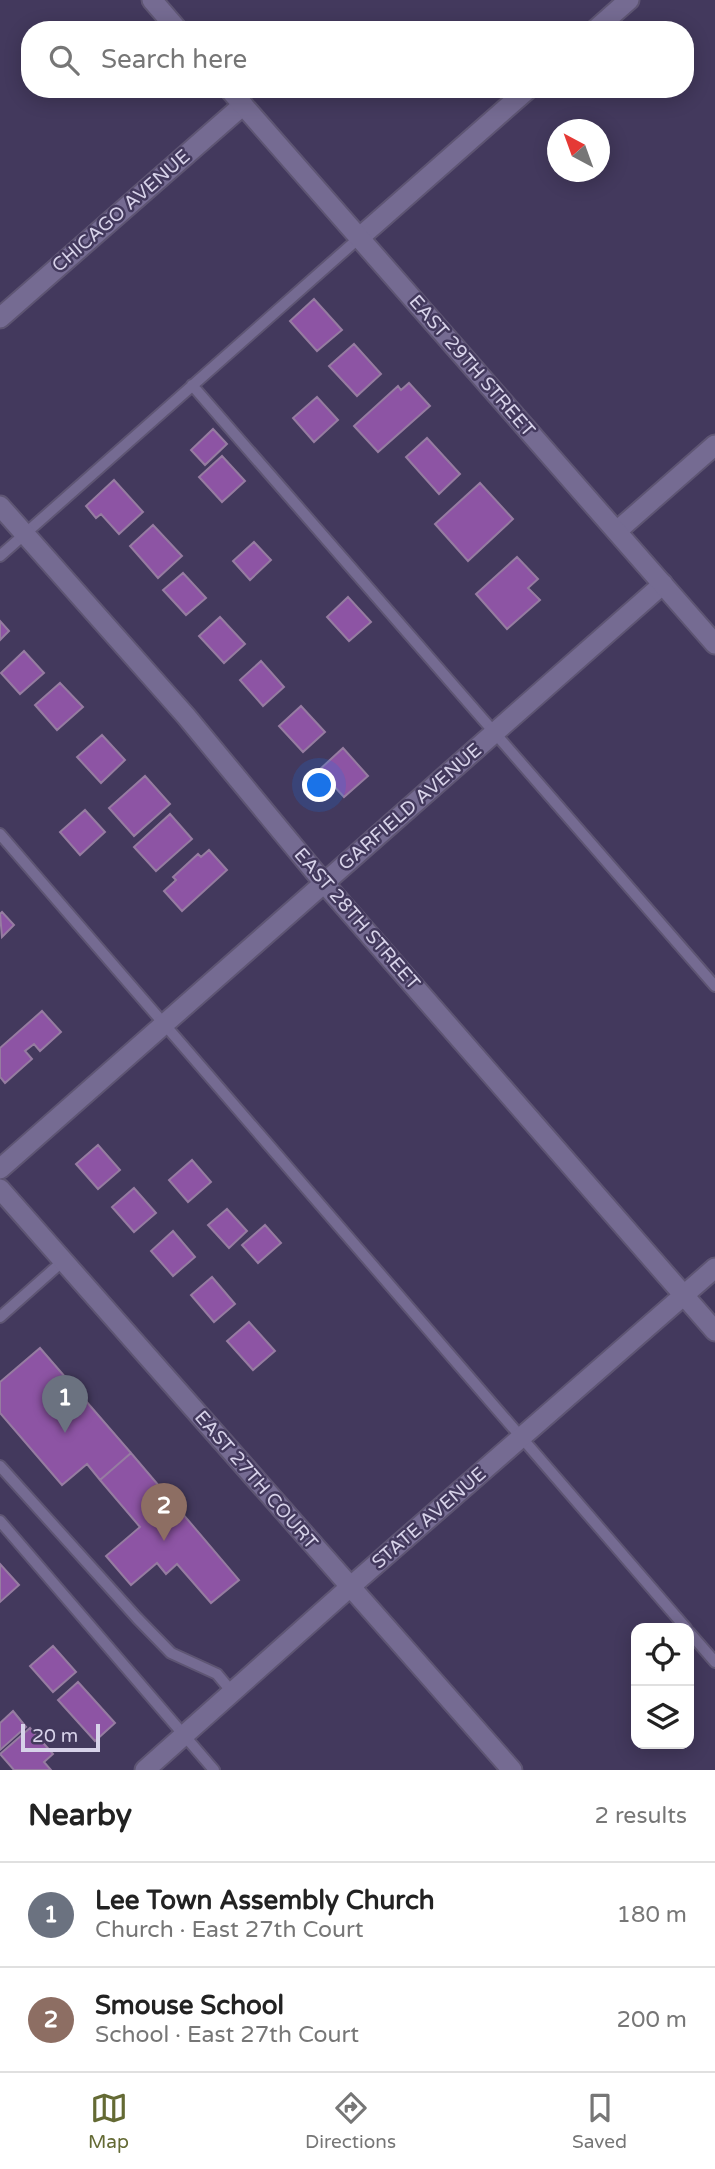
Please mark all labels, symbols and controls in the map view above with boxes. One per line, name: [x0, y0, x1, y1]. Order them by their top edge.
search box: [21, 21, 694, 98]
icon: search: [45, 41, 83, 79]
text: Search here: [101, 44, 247, 75]
north arrow: [547, 119, 610, 182]
street label: CHICAGO AVENUE: [48, 145, 194, 277]
street label: EAST 29TH STREET: [405, 291, 540, 442]
street label: GARFIELD AVENUE: [334, 739, 486, 875]
your location: [302, 768, 336, 802]
street label: EAST 28TH STREET: [290, 844, 425, 995]
pin: 1: [42, 1375, 88, 1433]
street label: EAST 27TH COURT: [190, 1406, 322, 1554]
street label: STATE AVENUE: [368, 1463, 490, 1573]
pin: 2: [141, 1483, 187, 1541]
map controls: [631, 1623, 694, 1749]
button: locate: [631, 1623, 694, 1686]
button: layers: [631, 1686, 694, 1749]
scale bar: [21, 1721, 100, 1753]
text: 20 m: [32, 1725, 78, 1747]
text: Nearby: [28, 1797, 132, 1834]
text: 2 results: [594, 1802, 687, 1830]
text: Lee Town Assembly Church: [95, 1885, 435, 1916]
text: 1: [44, 1901, 58, 1929]
text: 180 m: [617, 1901, 687, 1929]
text: Church · East 27th Court: [95, 1916, 364, 1944]
text: Smouse School: [95, 1990, 284, 2021]
text: 2: [44, 2006, 58, 2034]
text: 200 m: [617, 2006, 687, 2034]
text: School · East 27th Court: [95, 2021, 359, 2049]
tab: Map: [88, 2089, 129, 2153]
tab: Directions: [305, 2089, 396, 2153]
tab: Saved: [572, 2089, 627, 2153]

